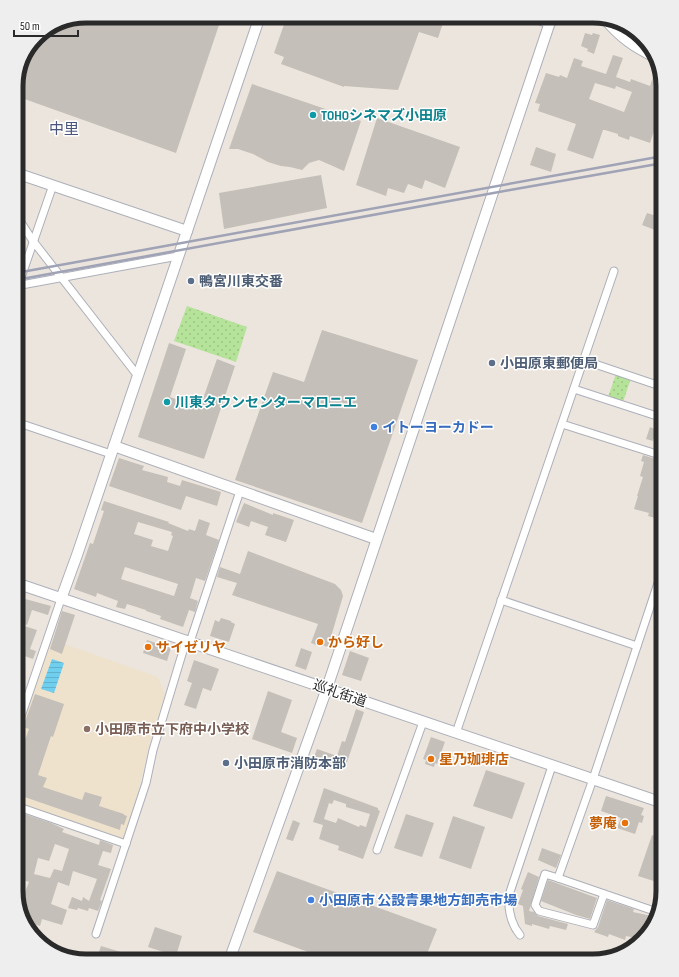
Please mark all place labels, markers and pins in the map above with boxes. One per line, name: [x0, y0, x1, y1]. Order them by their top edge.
place label: TOHOシネマズ小田原: [321, 107, 447, 124]
marker: TOHOシネマズ小田原: [308, 110, 318, 120]
place label: 鴨宮川東交番: [199, 273, 283, 290]
marker: 鴨宮川東交番: [186, 276, 196, 286]
place label: 小田原東郵便局: [500, 355, 598, 372]
marker: 小田原東郵便局: [487, 358, 497, 368]
place label: 川東タウンセンターマロニエ: [175, 394, 357, 411]
marker: 川東タウンセンターマロニエ: [162, 397, 172, 407]
place label: イトーヨーカドー: [382, 419, 494, 436]
marker: イトーヨーカドー: [369, 422, 379, 432]
place label: から好し: [328, 634, 384, 651]
marker: から好し: [315, 637, 325, 647]
place label: サイゼリヤ: [156, 639, 226, 656]
marker: サイゼリヤ: [143, 642, 153, 652]
place label: 小田原市立下府中小学校: [95, 721, 249, 738]
marker: 小田原市立下府中小学校: [82, 724, 92, 734]
place label: 星乃珈琲店: [439, 751, 509, 768]
marker: 星乃珈琲店: [426, 754, 436, 764]
place label: 小田原市消防本部: [234, 755, 346, 772]
marker: 小田原市消防本部: [221, 758, 231, 768]
place label: 夢庵: [589, 815, 617, 832]
marker: 夢庵: [620, 818, 630, 828]
place label: 小田原市 公設青果地方卸売市場: [319, 892, 517, 909]
marker: 小田原市 公設青果地方卸売市場: [306, 895, 316, 905]

